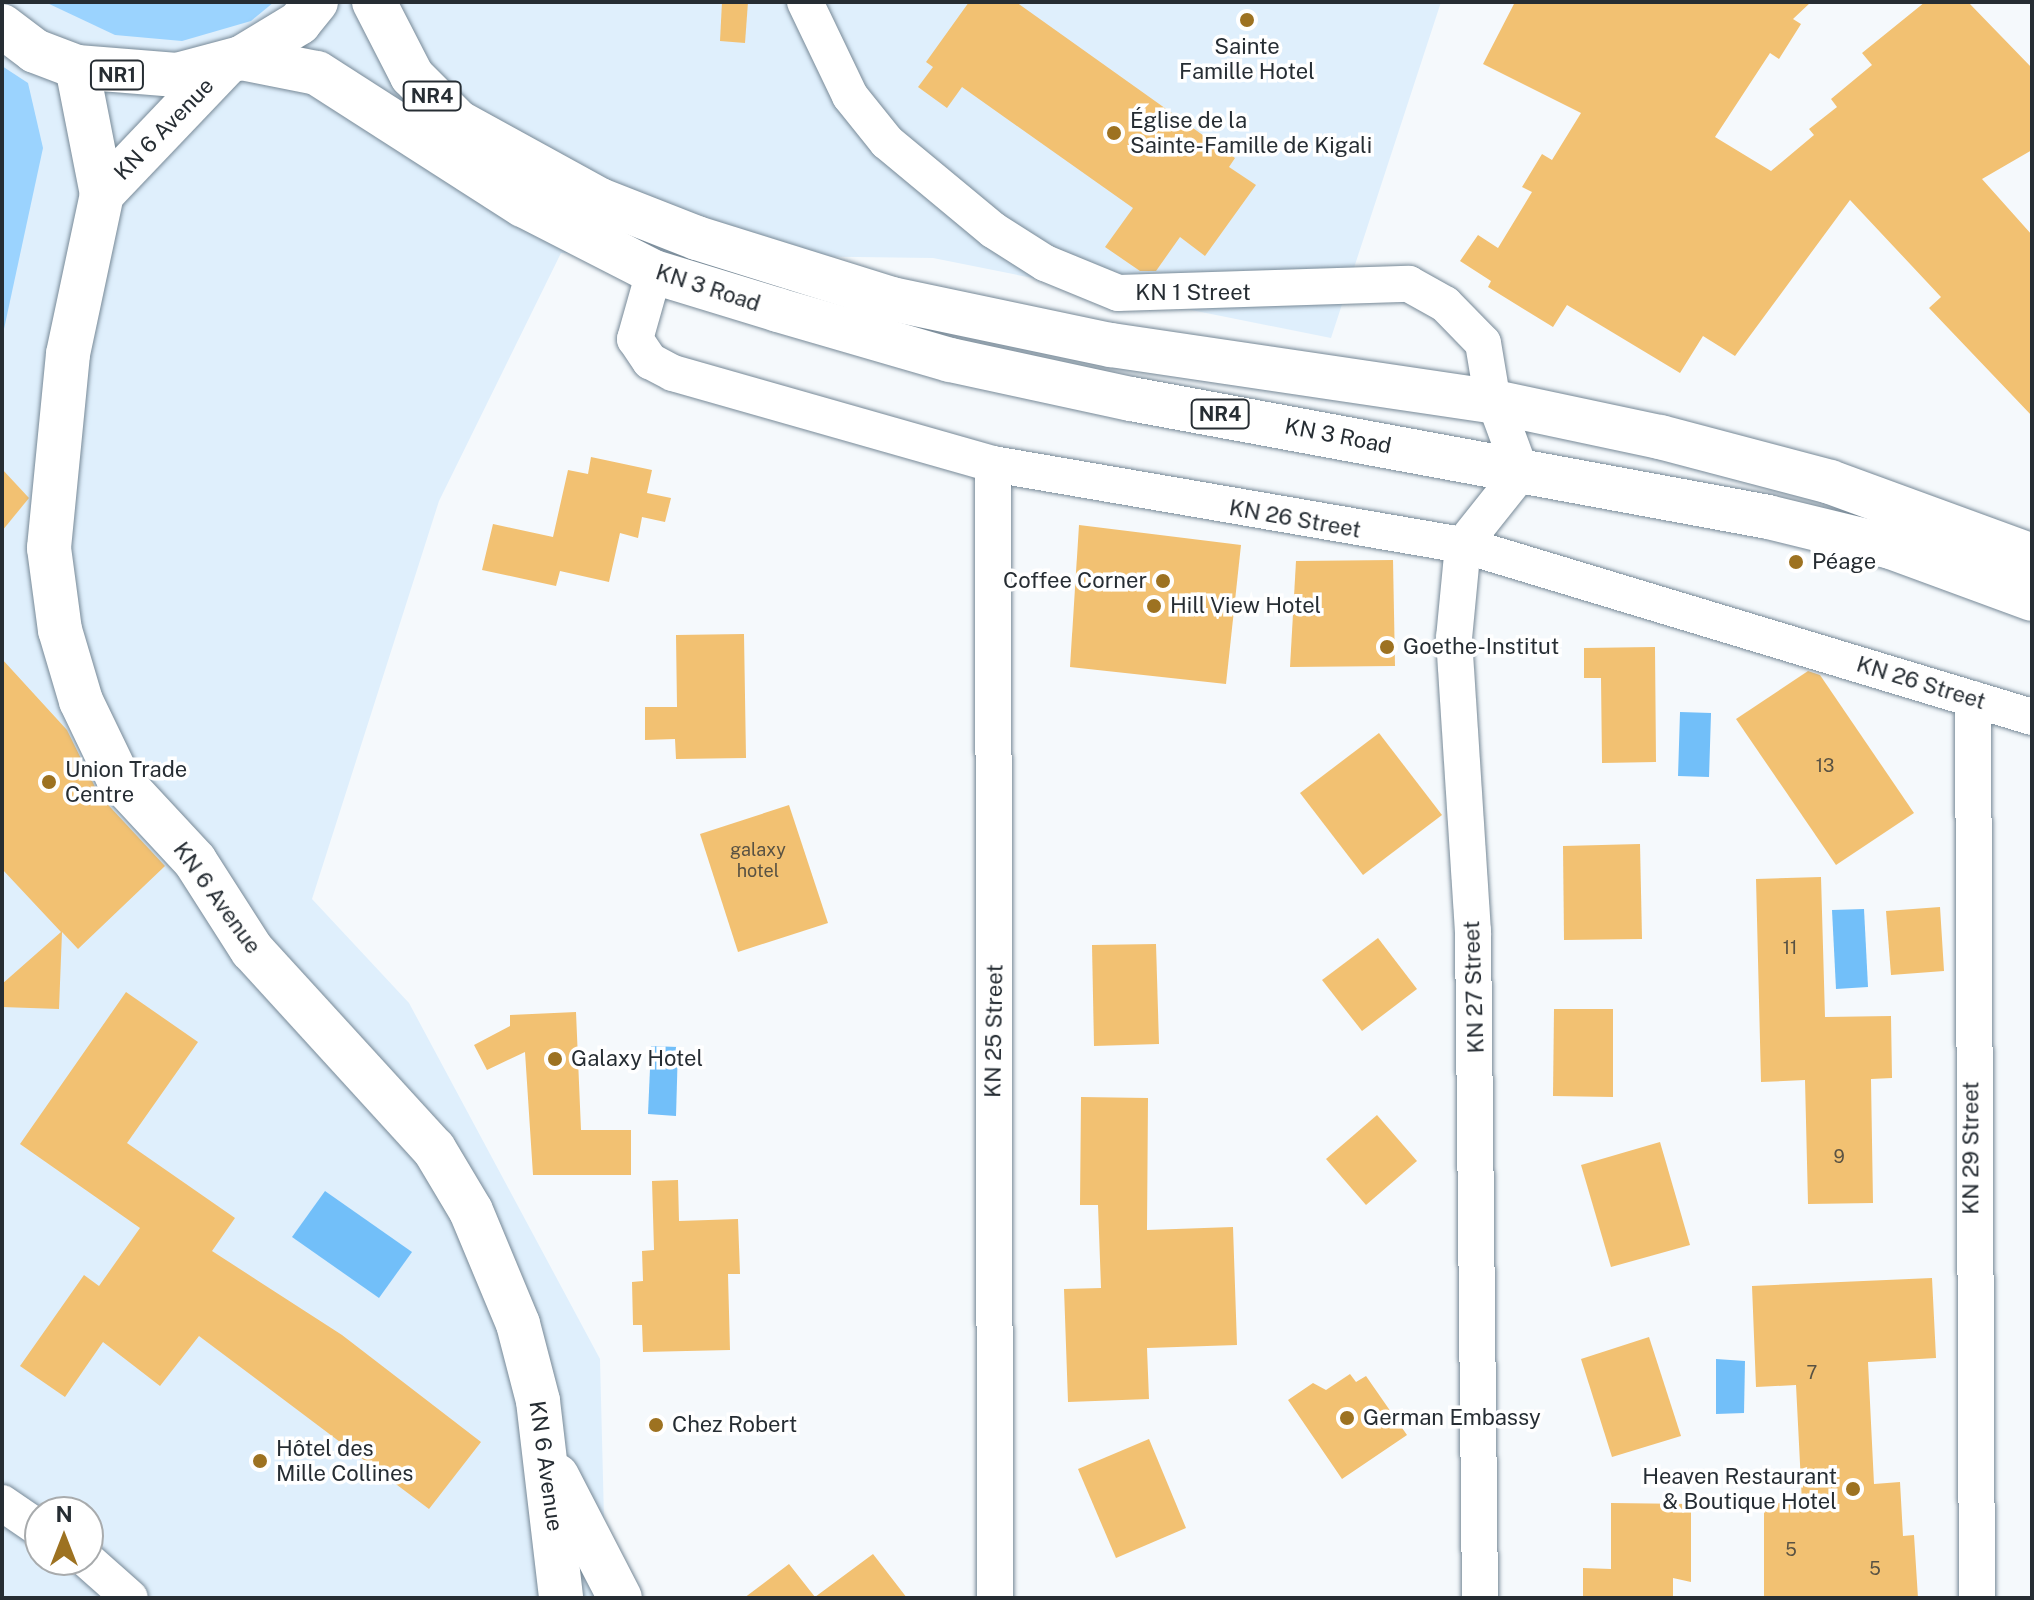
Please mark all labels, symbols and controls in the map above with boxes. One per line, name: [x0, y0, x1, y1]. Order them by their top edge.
marker: Sainte Famille Hotel: [1238, 11, 1256, 29]
place label: Sainte Famille Hotel: [1179, 33, 1315, 84]
road number: NR1: [89, 59, 145, 91]
street label: KN 6 Avenue: [109, 73, 219, 185]
road number: NR4: [402, 80, 462, 112]
place label: Église de la Sainte-Famille de Kigali: [1130, 107, 1373, 158]
marker: Église de la Sainte-Famille de Kigali: [1105, 124, 1123, 142]
street label: KN 3 Road: [652, 259, 764, 317]
street label: KN 1 Street: [1135, 280, 1251, 306]
road number: NR4: [1190, 398, 1250, 430]
street label: KN 3 Road: [1282, 413, 1394, 459]
street label: KN 26 Street: [1227, 494, 1363, 544]
place label: Péage: [1812, 549, 1876, 575]
marker: Péage: [1787, 553, 1805, 571]
place label: Coffee Corner: [1003, 568, 1147, 594]
marker: Coffee Corner: [1154, 572, 1172, 590]
place label: Hill View Hotel: [1170, 593, 1322, 619]
marker: Hill View Hotel: [1145, 597, 1163, 615]
place label: Goethe-Institut: [1403, 634, 1559, 660]
marker: Goethe-Institut: [1378, 638, 1396, 656]
street label: KN 26 Street: [1853, 651, 1989, 715]
house number: 13: [1816, 755, 1834, 777]
place label: Union Trade Centre: [65, 756, 187, 808]
marker: Union Trade Centre: [40, 773, 58, 791]
street label: KN 6 Avenue: [168, 837, 266, 959]
house number: galaxy hotel: [730, 840, 786, 882]
street label: KN 27 Street: [1458, 920, 1490, 1054]
house number: 11: [1783, 937, 1797, 959]
street label: KN 25 Street: [980, 964, 1008, 1098]
place label: Galaxy Hotel: [571, 1046, 703, 1072]
marker: Galaxy Hotel: [546, 1050, 564, 1068]
street label: KN 29 Street: [1958, 1081, 1984, 1215]
house number: 9: [1833, 1146, 1845, 1168]
house number: 7: [1807, 1362, 1817, 1384]
street label: KN 6 Avenue: [524, 1399, 568, 1533]
place label: German Embassy: [1363, 1405, 1541, 1431]
marker: German Embassy: [1338, 1409, 1356, 1427]
place label: Chez Robert: [672, 1412, 797, 1438]
marker: Chez Robert: [647, 1416, 665, 1434]
place label: Hôtel des Mille Collines: [276, 1435, 414, 1486]
marker: Hôtel des Mille Collines: [251, 1452, 269, 1470]
place label: Heaven Restaurant & Boutique Hotel: [1642, 1463, 1837, 1514]
marker: Heaven Restaurant & Boutique Hotel: [1844, 1480, 1862, 1498]
north arrow: [24, 1496, 104, 1576]
text: N: [55, 1501, 73, 1527]
house number: 5: [1785, 1539, 1797, 1561]
house number: 5: [1869, 1558, 1881, 1580]

